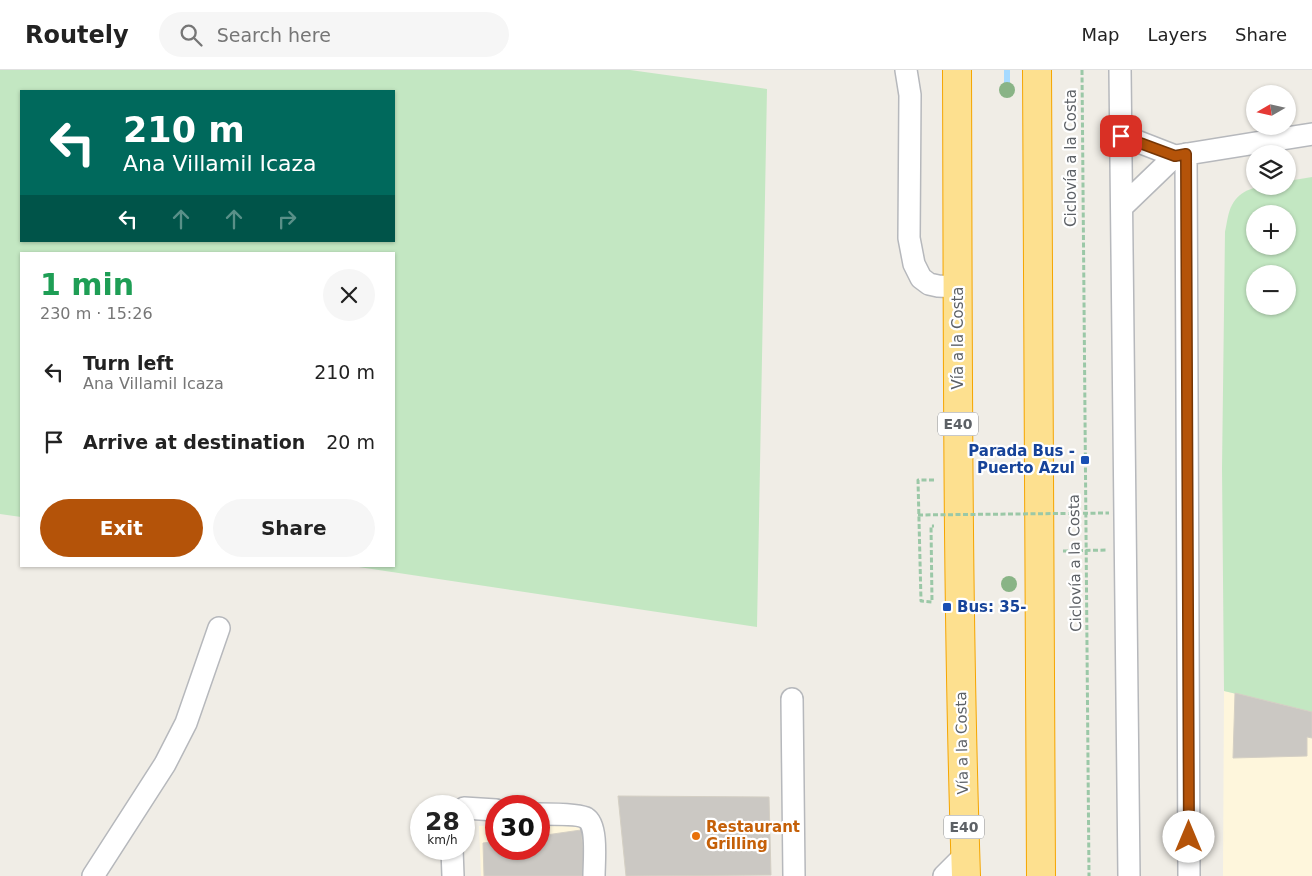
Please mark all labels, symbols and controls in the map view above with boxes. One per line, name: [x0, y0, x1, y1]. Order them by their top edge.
search box: [159, 12, 509, 57]
text: Routely: [25, 21, 129, 49]
icon: search: [177, 21, 205, 49]
text: Search here: [217, 24, 331, 46]
text: Map: [1081, 24, 1119, 45]
text: Layers: [1147, 24, 1207, 45]
text: Share: [1235, 24, 1287, 45]
north arrow: [1246, 85, 1296, 135]
map controls: [1246, 85, 1296, 315]
street label: Ciclovía a la Costa: [1062, 89, 1080, 227]
icon: left: [40, 110, 105, 175]
text: 210 m: [123, 110, 245, 150]
pin: [1100, 115, 1142, 157]
icon: arrive: [1107, 122, 1135, 150]
button: layers: [1246, 145, 1296, 195]
text: Ana Villamil Icaza: [123, 151, 317, 176]
icon: left: [114, 205, 142, 233]
icon: ahead: [167, 205, 195, 233]
icon: ahead: [220, 205, 248, 233]
icon: right: [273, 205, 301, 233]
button: +: [1246, 205, 1296, 255]
button: −: [1246, 265, 1296, 315]
text: 1 min: [40, 267, 134, 302]
button: close: [323, 269, 375, 321]
street label: Vía a la Costa: [949, 286, 967, 390]
text: 230 m · 15:26: [40, 304, 153, 323]
text: Turn left: [83, 352, 174, 374]
icon: left: [40, 358, 68, 386]
text: 210 m: [314, 361, 375, 383]
text: Ana Villamil Icaza: [83, 374, 224, 393]
road number: E40: [938, 412, 978, 436]
icon: arrive: [40, 428, 68, 456]
text: Arrive at destination: [83, 431, 305, 453]
text: 20 m: [326, 431, 375, 453]
place label: Parada Bus - Puerto Azul: [968, 442, 1075, 477]
marker: Parada Bus - Puerto Azul: [1079, 454, 1091, 466]
street label: Ciclovía a la Costa: [1065, 494, 1085, 632]
button: Exit: [40, 499, 203, 557]
button: Share: [213, 499, 375, 557]
place label: Bus: 35-: [957, 598, 1026, 616]
marker: Bus: 35-: [941, 601, 953, 613]
street label: Vía a la Costa: [952, 691, 972, 795]
speed limit sign: 30: [485, 795, 550, 860]
text: 28: [425, 807, 460, 836]
position arrow: [1162, 810, 1214, 862]
road number: E40: [944, 816, 984, 839]
place label: Restaurant Grilling: [706, 818, 800, 853]
marker: Restaurant Grilling: [690, 830, 702, 842]
text: km/h: [427, 833, 458, 847]

